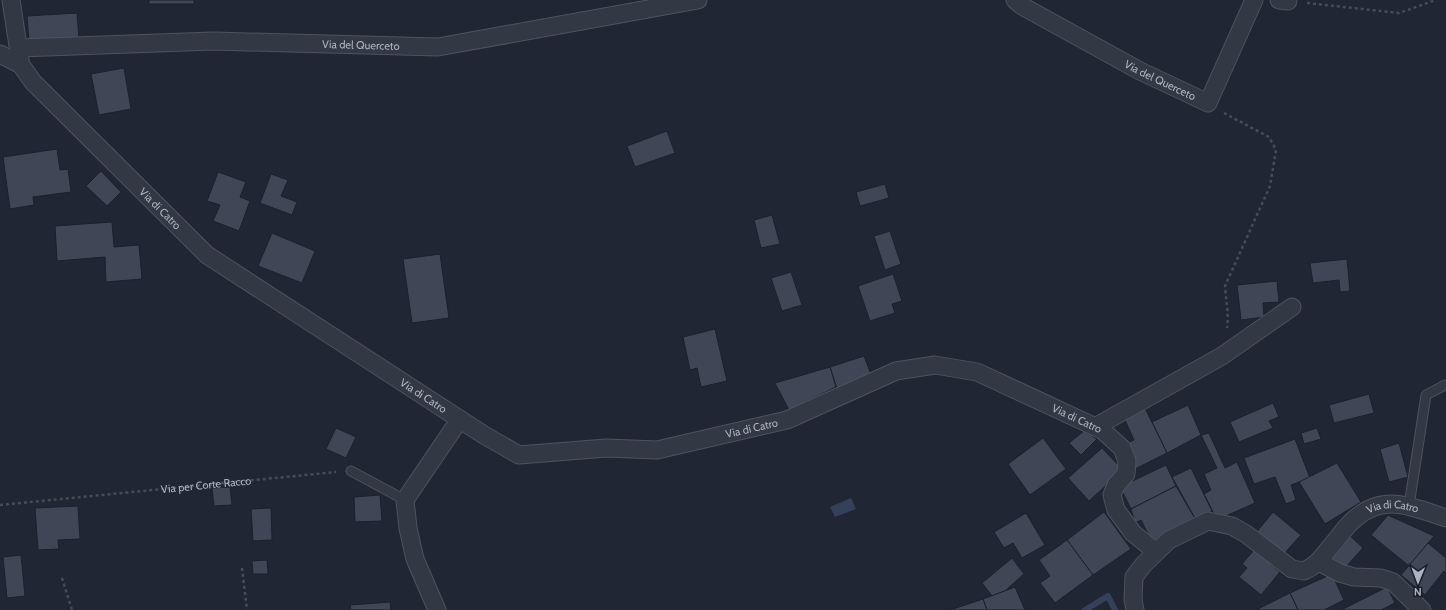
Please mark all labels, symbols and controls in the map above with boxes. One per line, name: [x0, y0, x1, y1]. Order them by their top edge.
street label: Via del Querceto: [322, 37, 400, 53]
street label: Via del Querceto: [1122, 57, 1198, 103]
street label: Via di Catro: [136, 185, 184, 232]
street label: Via di Catro: [397, 375, 450, 416]
street label: Via di Catro: [1050, 401, 1104, 436]
street label: Via di Catro: [724, 415, 779, 441]
street label: Via per Corte Racco: [160, 473, 252, 496]
street label: Via di Catro: [1364, 497, 1420, 517]
north arrow: [1398, 562, 1438, 602]
text: N: [1414, 585, 1422, 599]

